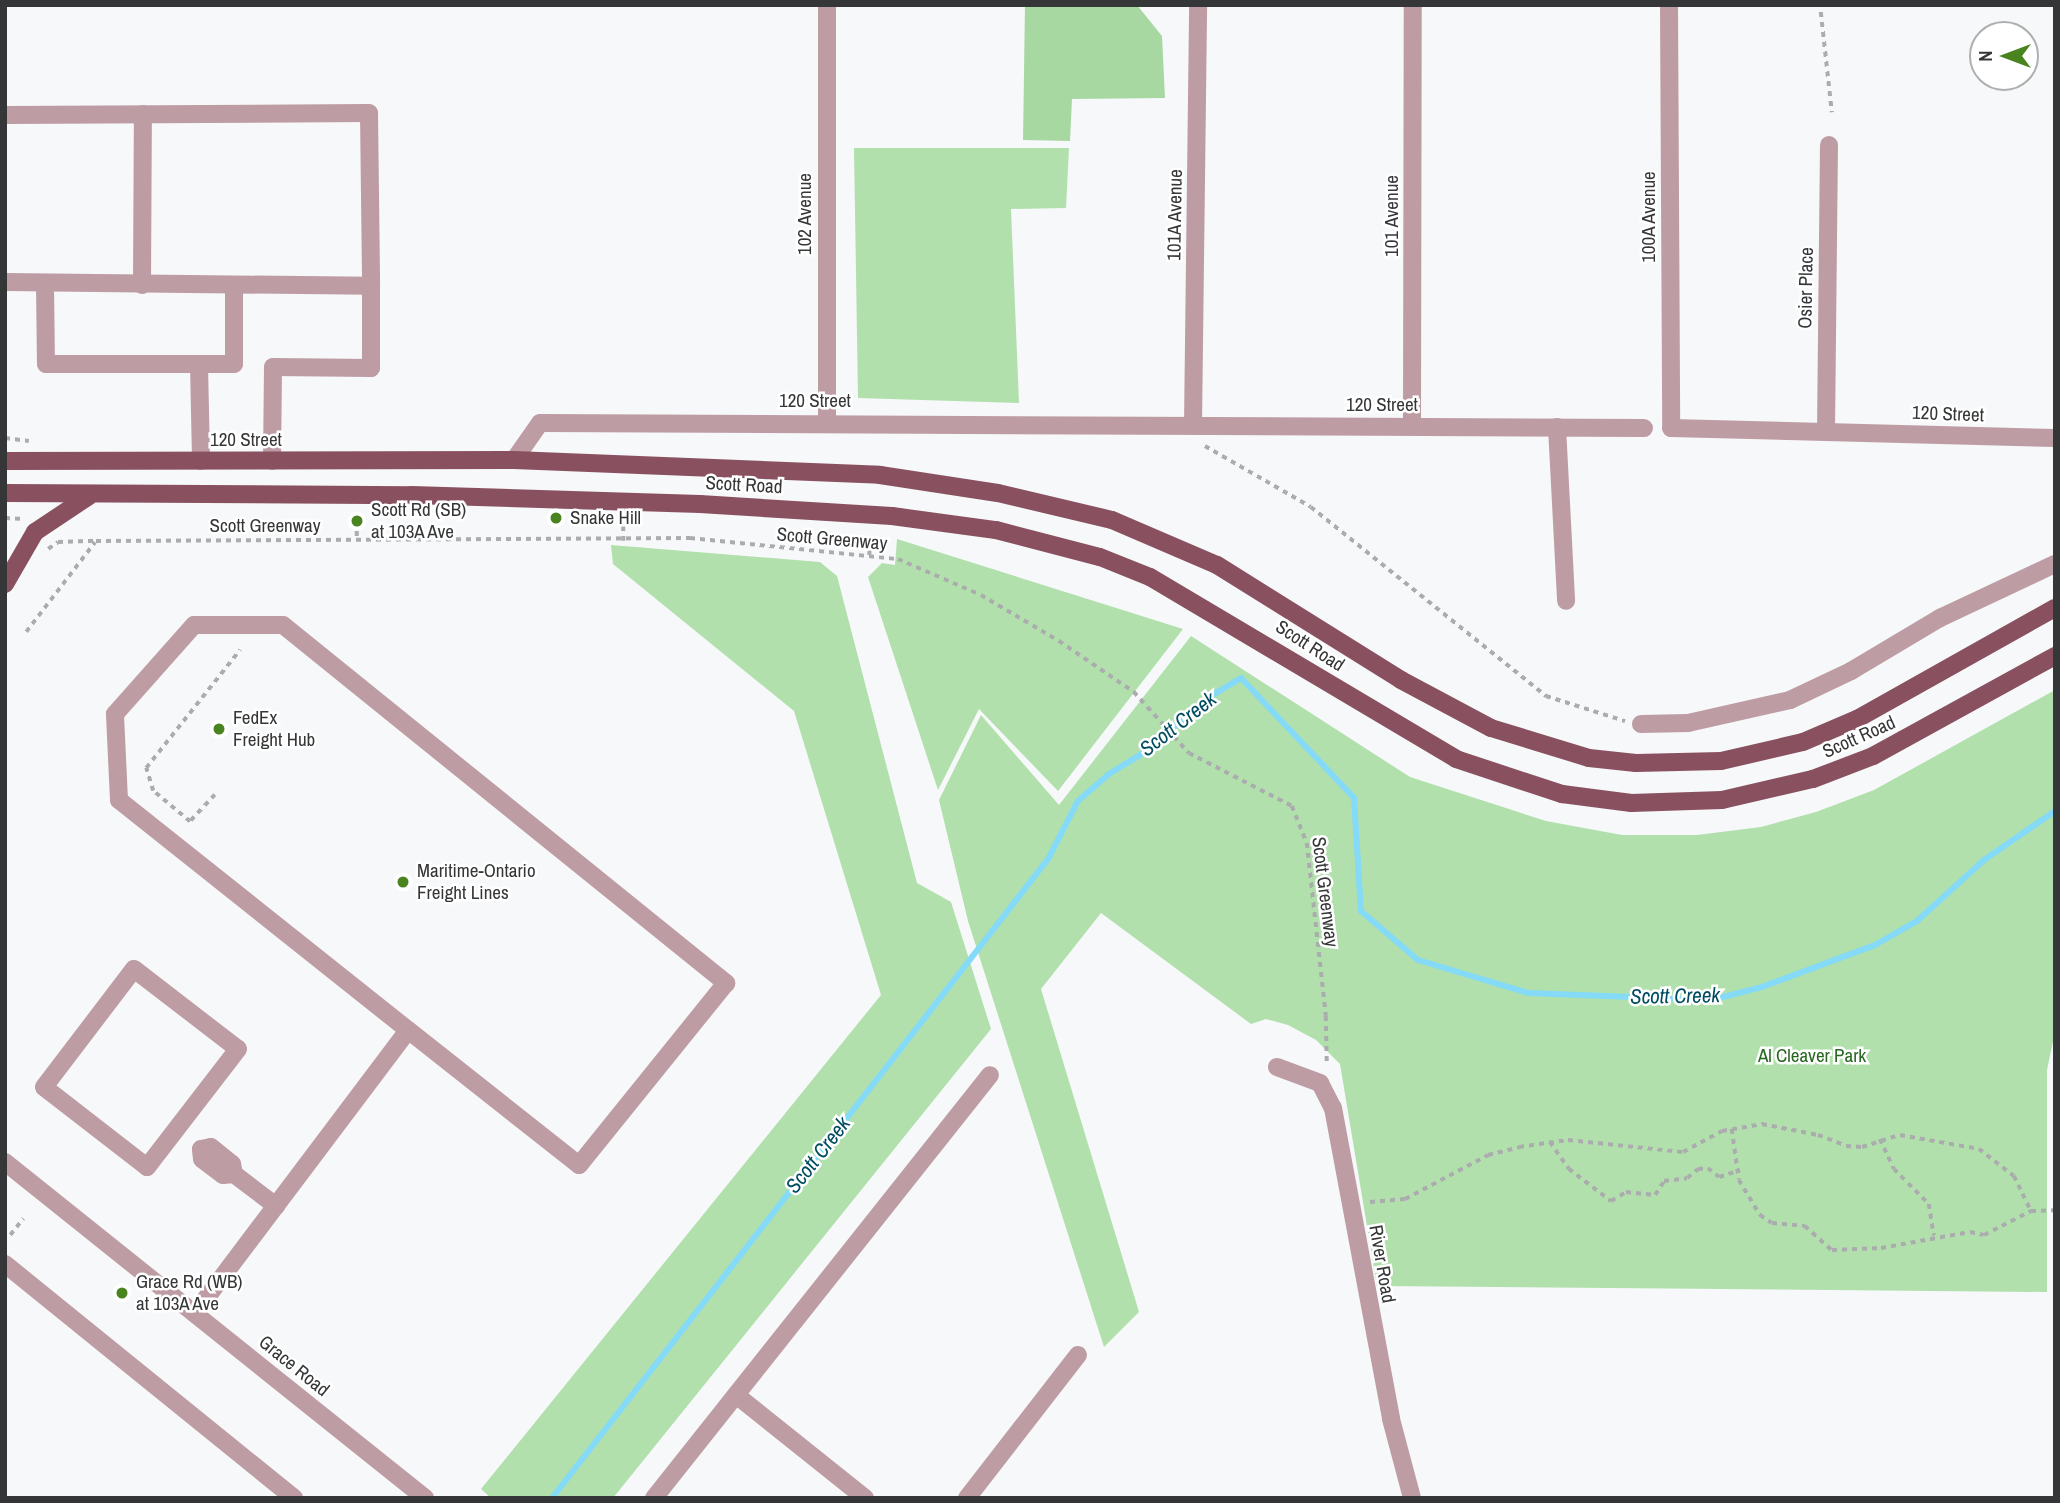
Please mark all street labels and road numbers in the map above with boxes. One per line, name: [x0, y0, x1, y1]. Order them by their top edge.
street label: 101A Avenue: [1163, 168, 1187, 262]
street label: 100A Avenue: [1638, 170, 1660, 264]
street label: 102 Avenue: [794, 173, 816, 255]
street label: 101 Avenue: [1381, 175, 1403, 257]
street label: Osier Place: [1794, 247, 1818, 329]
street label: 120 Street: [779, 390, 851, 412]
street label: 120 Street: [1346, 394, 1418, 416]
street label: 120 Street: [1912, 401, 1984, 427]
street label: 120 Street: [210, 429, 282, 451]
street label: Scott Road: [705, 472, 783, 498]
street label: Scott Greenway: [210, 515, 320, 537]
street label: Scott Greenway: [776, 523, 888, 555]
street label: Scott Road: [1271, 615, 1349, 677]
street label: Scott Road: [1819, 711, 1899, 763]
street label: Scott Greenway: [1307, 836, 1343, 948]
street label: River Road: [1364, 1223, 1400, 1305]
street label: Grace Road: [254, 1331, 334, 1401]

